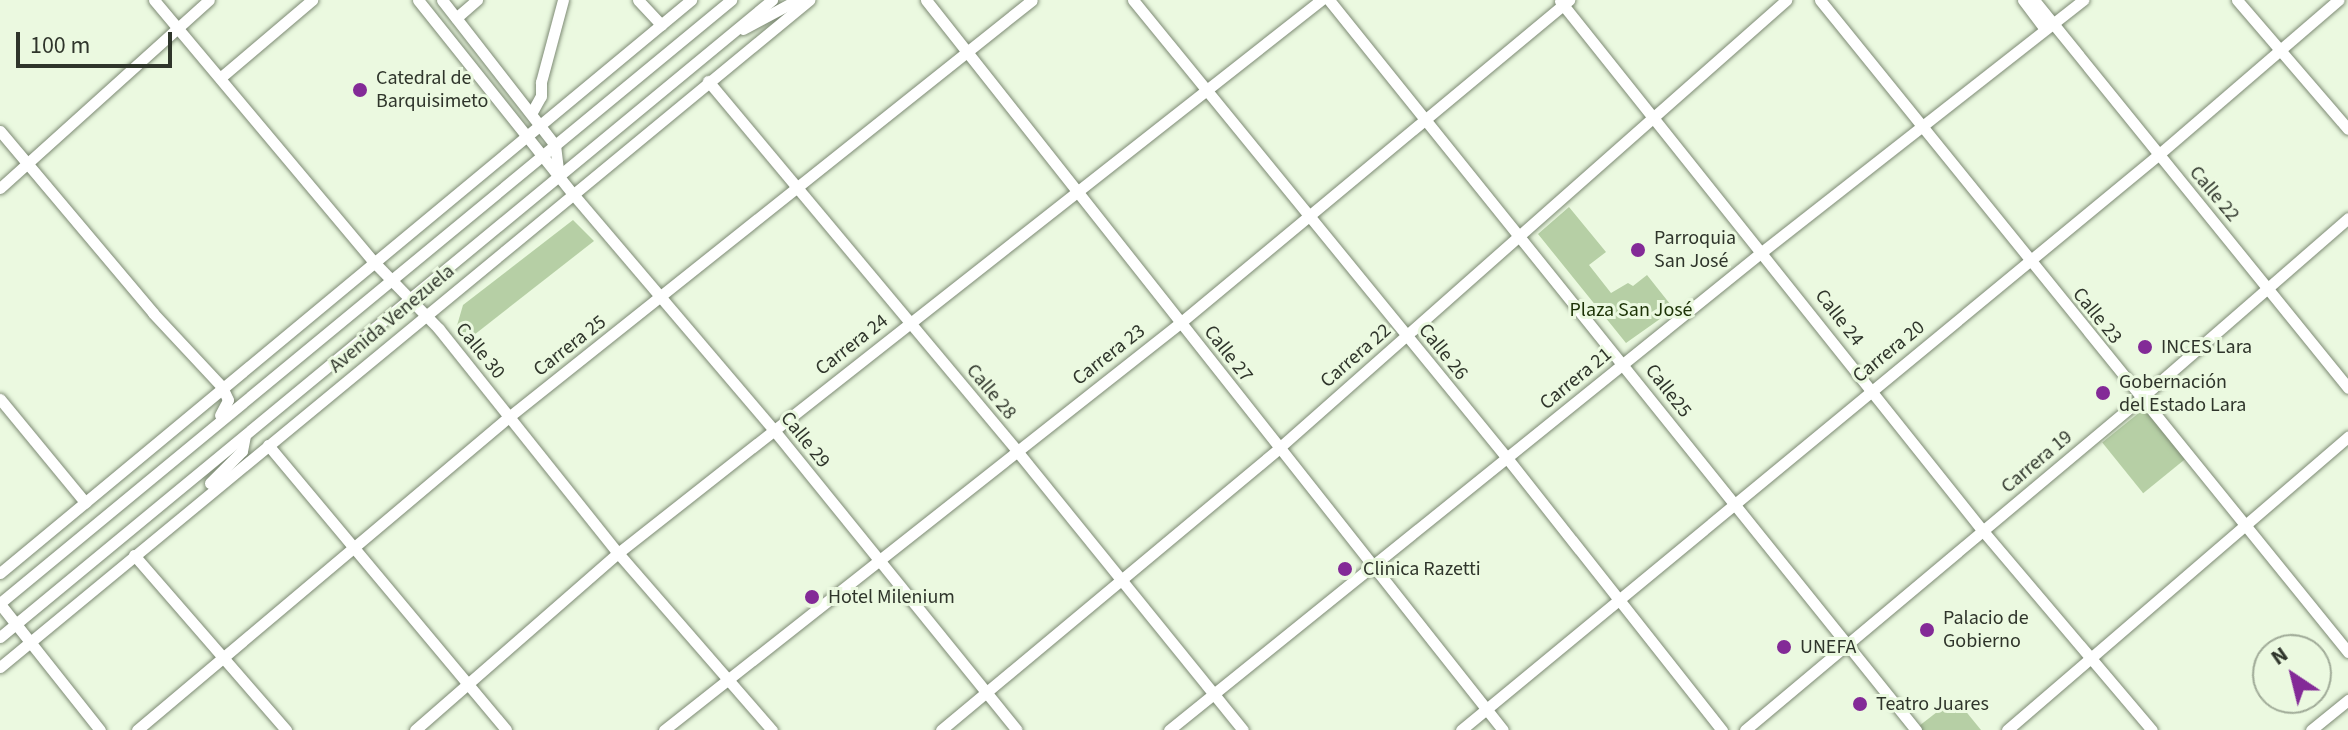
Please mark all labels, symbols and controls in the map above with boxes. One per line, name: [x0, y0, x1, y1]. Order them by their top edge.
scale bar: [20, 16, 176, 66]
text: 100 m: [30, 28, 90, 63]
place label: Catedral de Barquisimeto: [376, 66, 488, 113]
marker: Catedral de Barquisimeto: [351, 81, 369, 99]
street label: Calle 22: [2184, 161, 2244, 227]
place label: Parroquia San José: [1654, 226, 1736, 273]
marker: Parroquia San José: [1629, 241, 1647, 259]
street label: Avenida Venezuela: [325, 260, 459, 378]
street label: Calle 23: [2067, 283, 2127, 349]
street label: Calle 24: [1809, 285, 1869, 351]
park label: Plaza San José: [1569, 298, 1693, 322]
street label: Carrera 24: [811, 309, 893, 381]
street label: Carrera 25: [529, 310, 611, 382]
street label: Carrera 20: [1848, 316, 1930, 388]
street label: Calle 30: [450, 318, 510, 384]
street label: Carrera 23: [1068, 319, 1150, 391]
street label: Carrera 22: [1316, 319, 1396, 393]
street label: Calle 26: [1413, 319, 1473, 385]
street label: Calle 27: [1198, 321, 1258, 387]
place label: INCES Lara: [2161, 335, 2252, 359]
marker: INCES Lara: [2136, 338, 2154, 356]
street label: Carrera 21: [1535, 343, 1617, 415]
street label: Calle 28: [961, 359, 1021, 425]
street label: Calle25: [1640, 359, 1696, 423]
place label: Gobernación del Estado Lara: [2119, 370, 2246, 417]
marker: Gobernación del Estado Lara: [2094, 384, 2112, 402]
street label: Calle 29: [775, 407, 835, 473]
street label: Carrera 19: [1997, 425, 2077, 499]
place label: Clinica Razetti: [1363, 557, 1481, 581]
marker: Clinica Razetti: [1334, 558, 1356, 580]
place label: Hotel Milenium: [828, 585, 955, 609]
marker: Hotel Milenium: [803, 588, 821, 606]
place label: Palacio de Gobierno: [1943, 606, 2029, 653]
marker: Palacio de Gobierno: [1918, 621, 1936, 639]
north arrow: [2252, 634, 2332, 714]
place label: UNEFA: [1800, 635, 1856, 659]
marker: UNEFA: [1775, 638, 1793, 656]
text: N: [2264, 639, 2295, 673]
place label: Teatro Juares: [1876, 692, 1989, 716]
marker: Teatro Juares: [1851, 695, 1869, 713]

